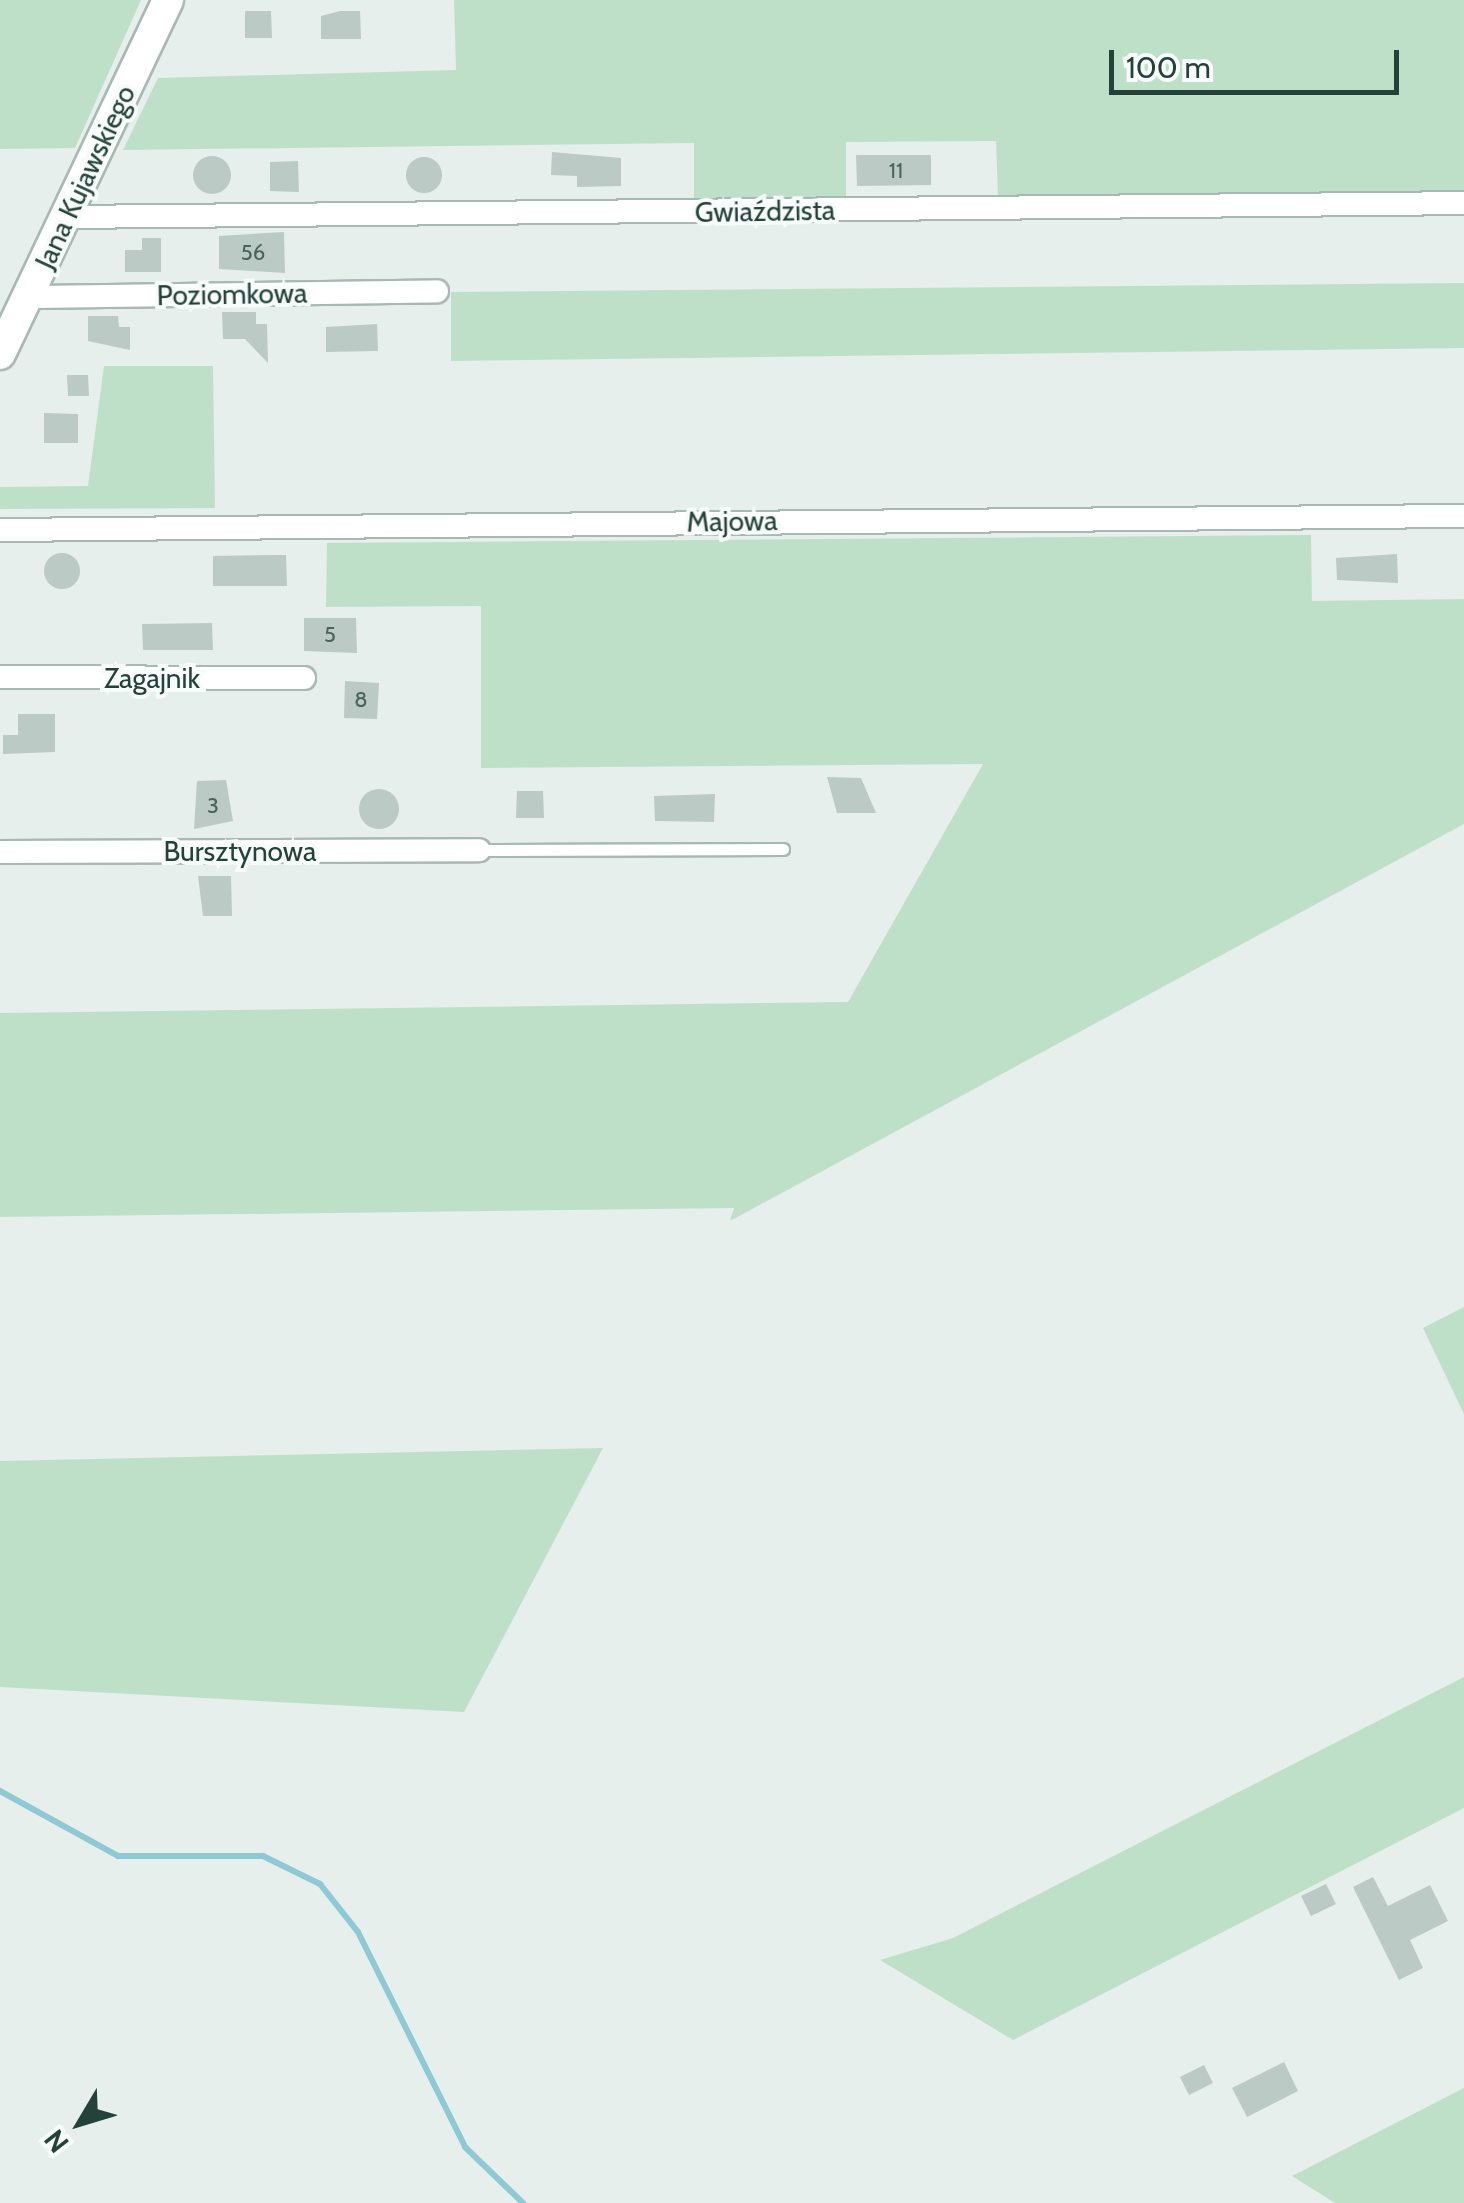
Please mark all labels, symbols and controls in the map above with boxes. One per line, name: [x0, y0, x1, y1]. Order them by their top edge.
scale bar: [1114, 30, 1404, 92]
text: 100 m: [1126, 49, 1211, 86]
street label: Jana Kujawskiego: [28, 80, 142, 274]
house number: 11: [889, 158, 903, 184]
street label: Gwiaździsta: [694, 193, 836, 229]
house number: 56: [241, 240, 265, 266]
street label: Poziomkowa: [156, 276, 308, 312]
street label: Majowa: [686, 503, 778, 539]
house number: 5: [324, 622, 336, 648]
street label: Zagajnik: [104, 661, 200, 695]
house number: 8: [354, 687, 368, 713]
house number: 3: [207, 793, 219, 819]
street label: Bursztynowa: [164, 834, 316, 868]
north arrow: [30, 2073, 130, 2173]
text: N: [37, 2123, 76, 2160]

